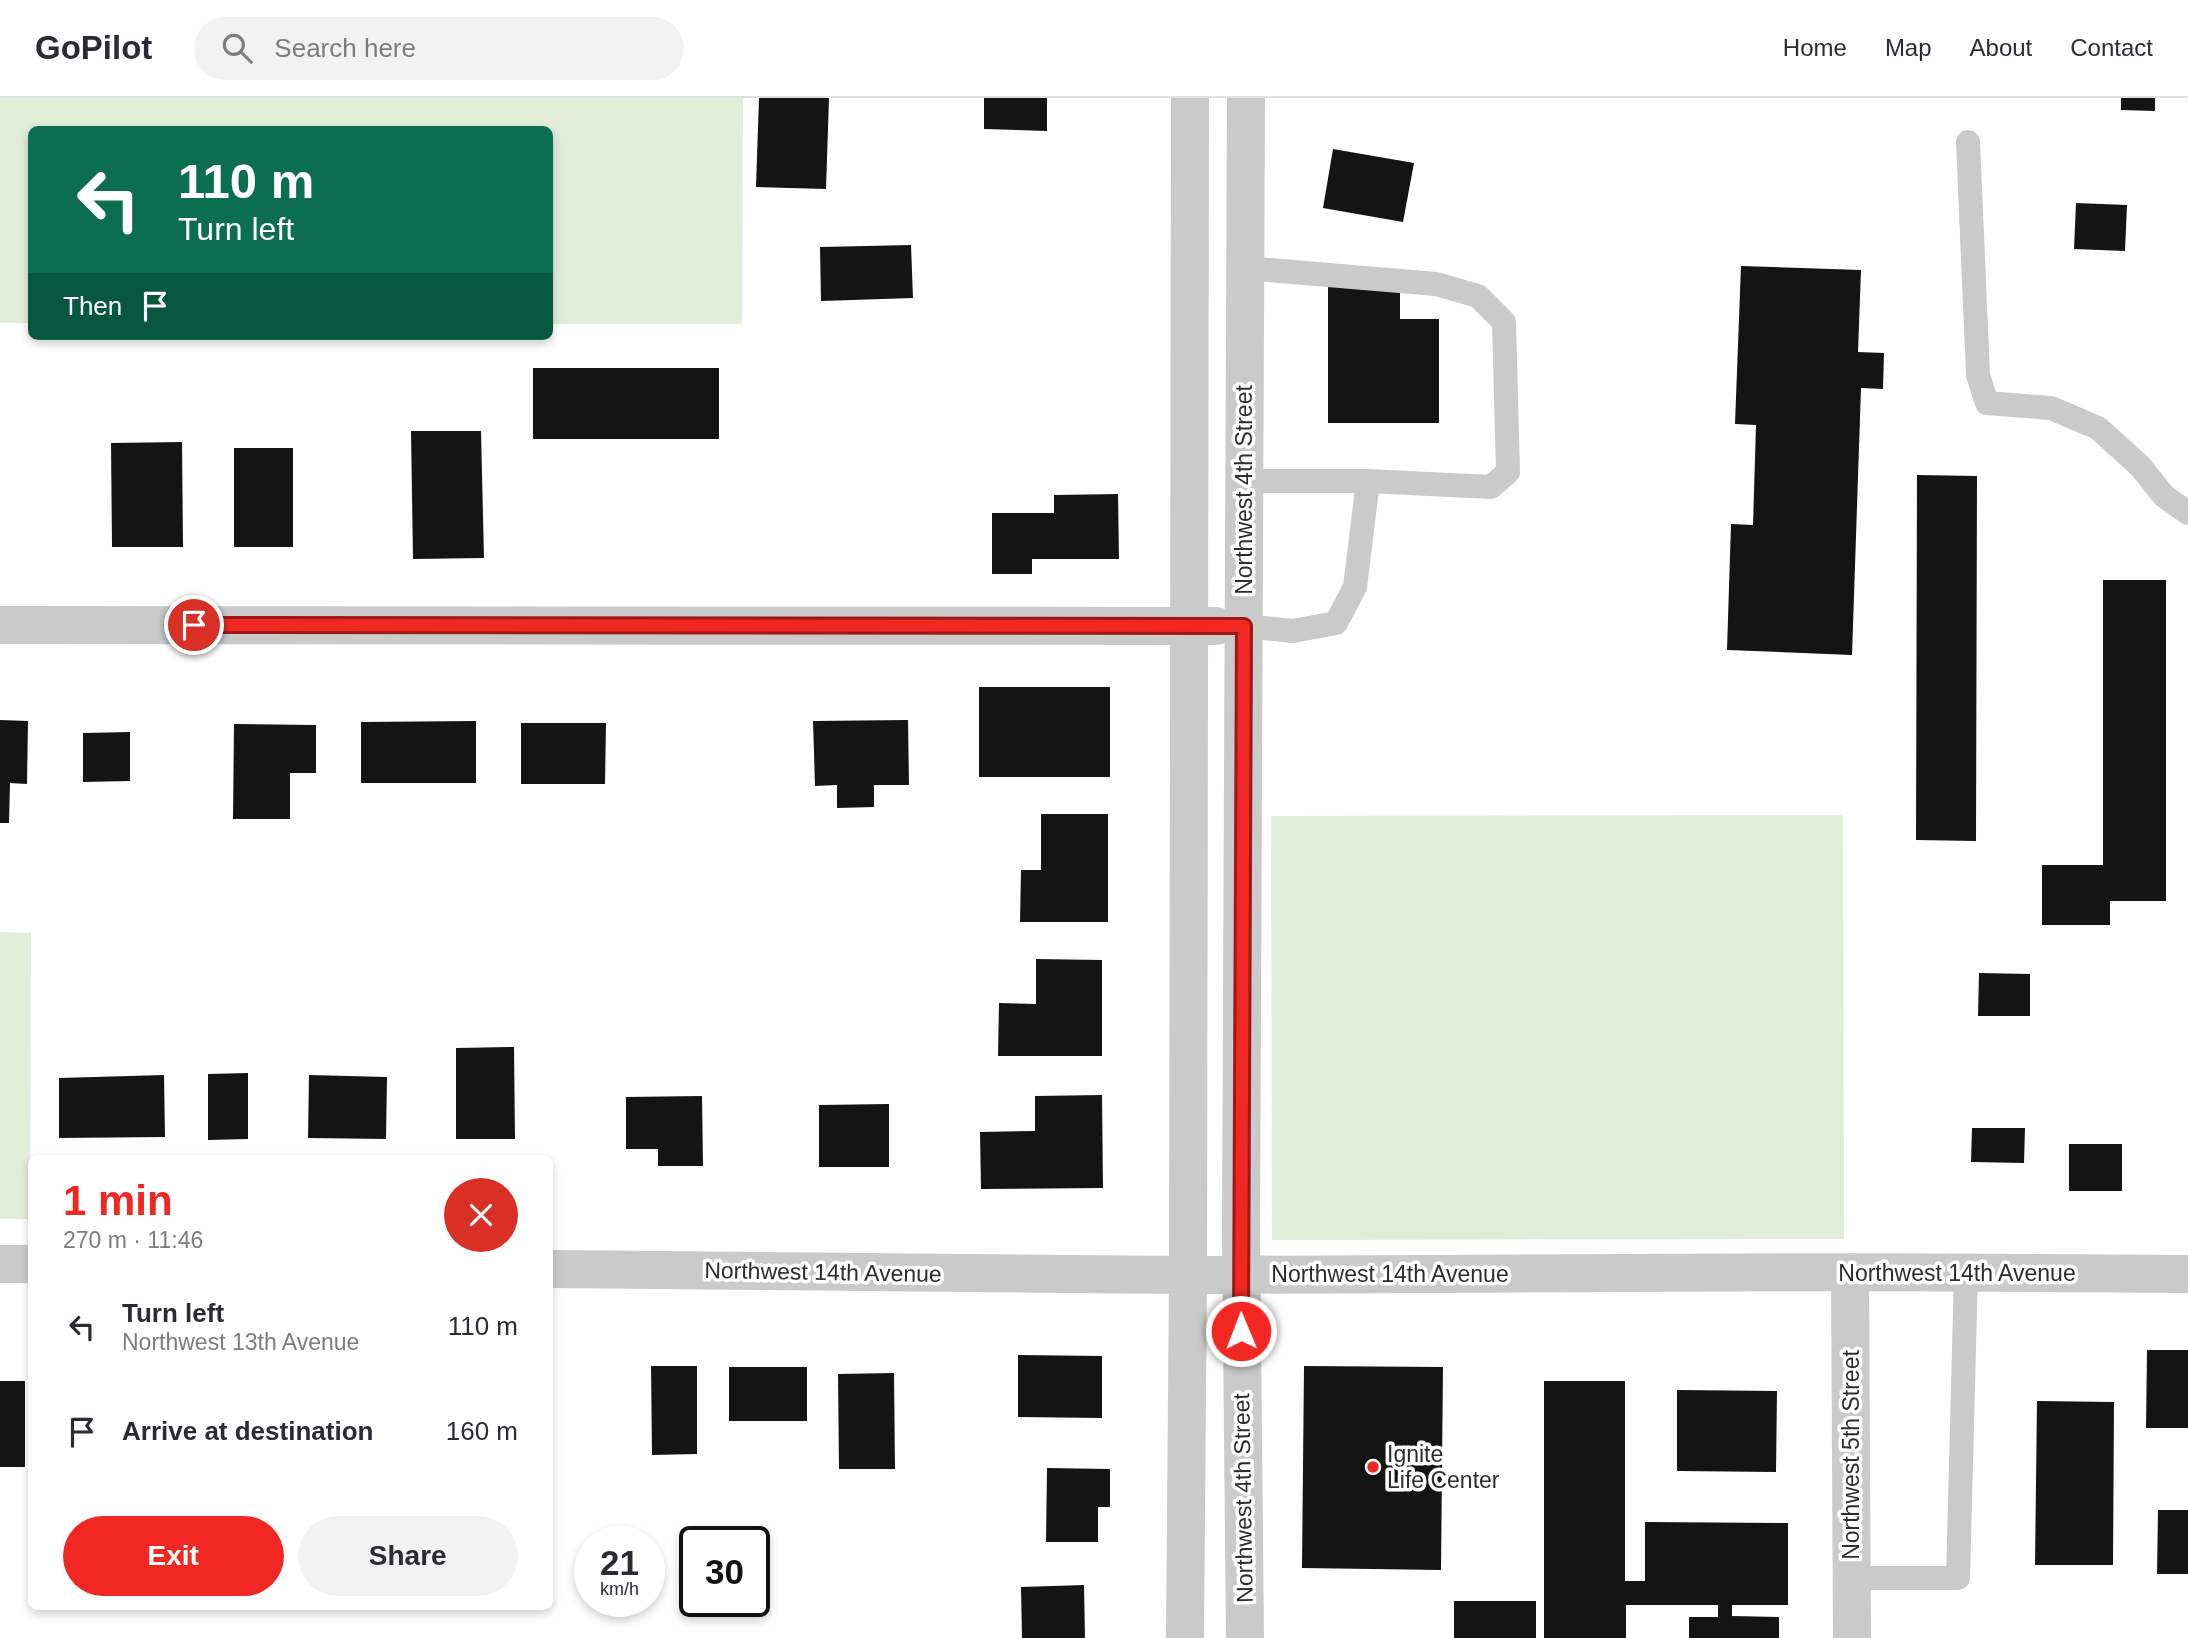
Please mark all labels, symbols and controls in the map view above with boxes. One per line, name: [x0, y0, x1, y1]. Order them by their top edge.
search box: [194, 17, 684, 80]
text: GoPilot: [35, 29, 152, 66]
icon: search: [218, 29, 256, 67]
text: Search here: [274, 33, 416, 63]
text: Home: [1783, 34, 1847, 61]
text: Map: [1885, 34, 1932, 61]
text: About: [1970, 34, 2032, 61]
text: Contact: [2070, 34, 2153, 61]
icon: left: [63, 154, 154, 245]
text: 110 m: [178, 154, 314, 208]
text: Turn left: [178, 211, 294, 247]
icon: arrive: [136, 287, 174, 325]
text: Then: [63, 291, 122, 321]
street label: Northwest 4th Street: [1231, 385, 1257, 595]
pin: [164, 595, 224, 655]
icon: arrive: [175, 606, 213, 644]
text: 1 min: [63, 1177, 173, 1224]
button: close: [444, 1178, 518, 1252]
text: 270 m · 11:46: [63, 1227, 203, 1253]
street label: Northwest 14th Avenue: [704, 1257, 942, 1287]
street label: Northwest 14th Avenue: [1838, 1260, 2076, 1286]
street label: Northwest 14th Avenue: [1271, 1261, 1509, 1287]
position arrow: [1204, 1294, 1278, 1368]
text: Turn left: [122, 1298, 224, 1328]
icon: left: [63, 1308, 101, 1346]
text: 110 m: [448, 1311, 518, 1341]
text: Northwest 13th Avenue: [122, 1329, 359, 1355]
street label: Northwest 5th Street: [1838, 1350, 1864, 1560]
street label: Northwest 4th Street: [1228, 1392, 1258, 1603]
icon: arrive: [63, 1413, 101, 1451]
text: Arrive at destination: [122, 1416, 373, 1446]
text: 160 m: [446, 1416, 518, 1446]
place label: Ignite Life Center: [1387, 1441, 1500, 1493]
marker: Ignite Life Center: [1365, 1459, 1381, 1475]
button: Exit: [63, 1516, 284, 1596]
button: Share: [298, 1516, 518, 1596]
speed limit sign: 30: [679, 1526, 770, 1617]
text: 21: [600, 1543, 639, 1582]
text: km/h: [600, 1579, 639, 1599]

